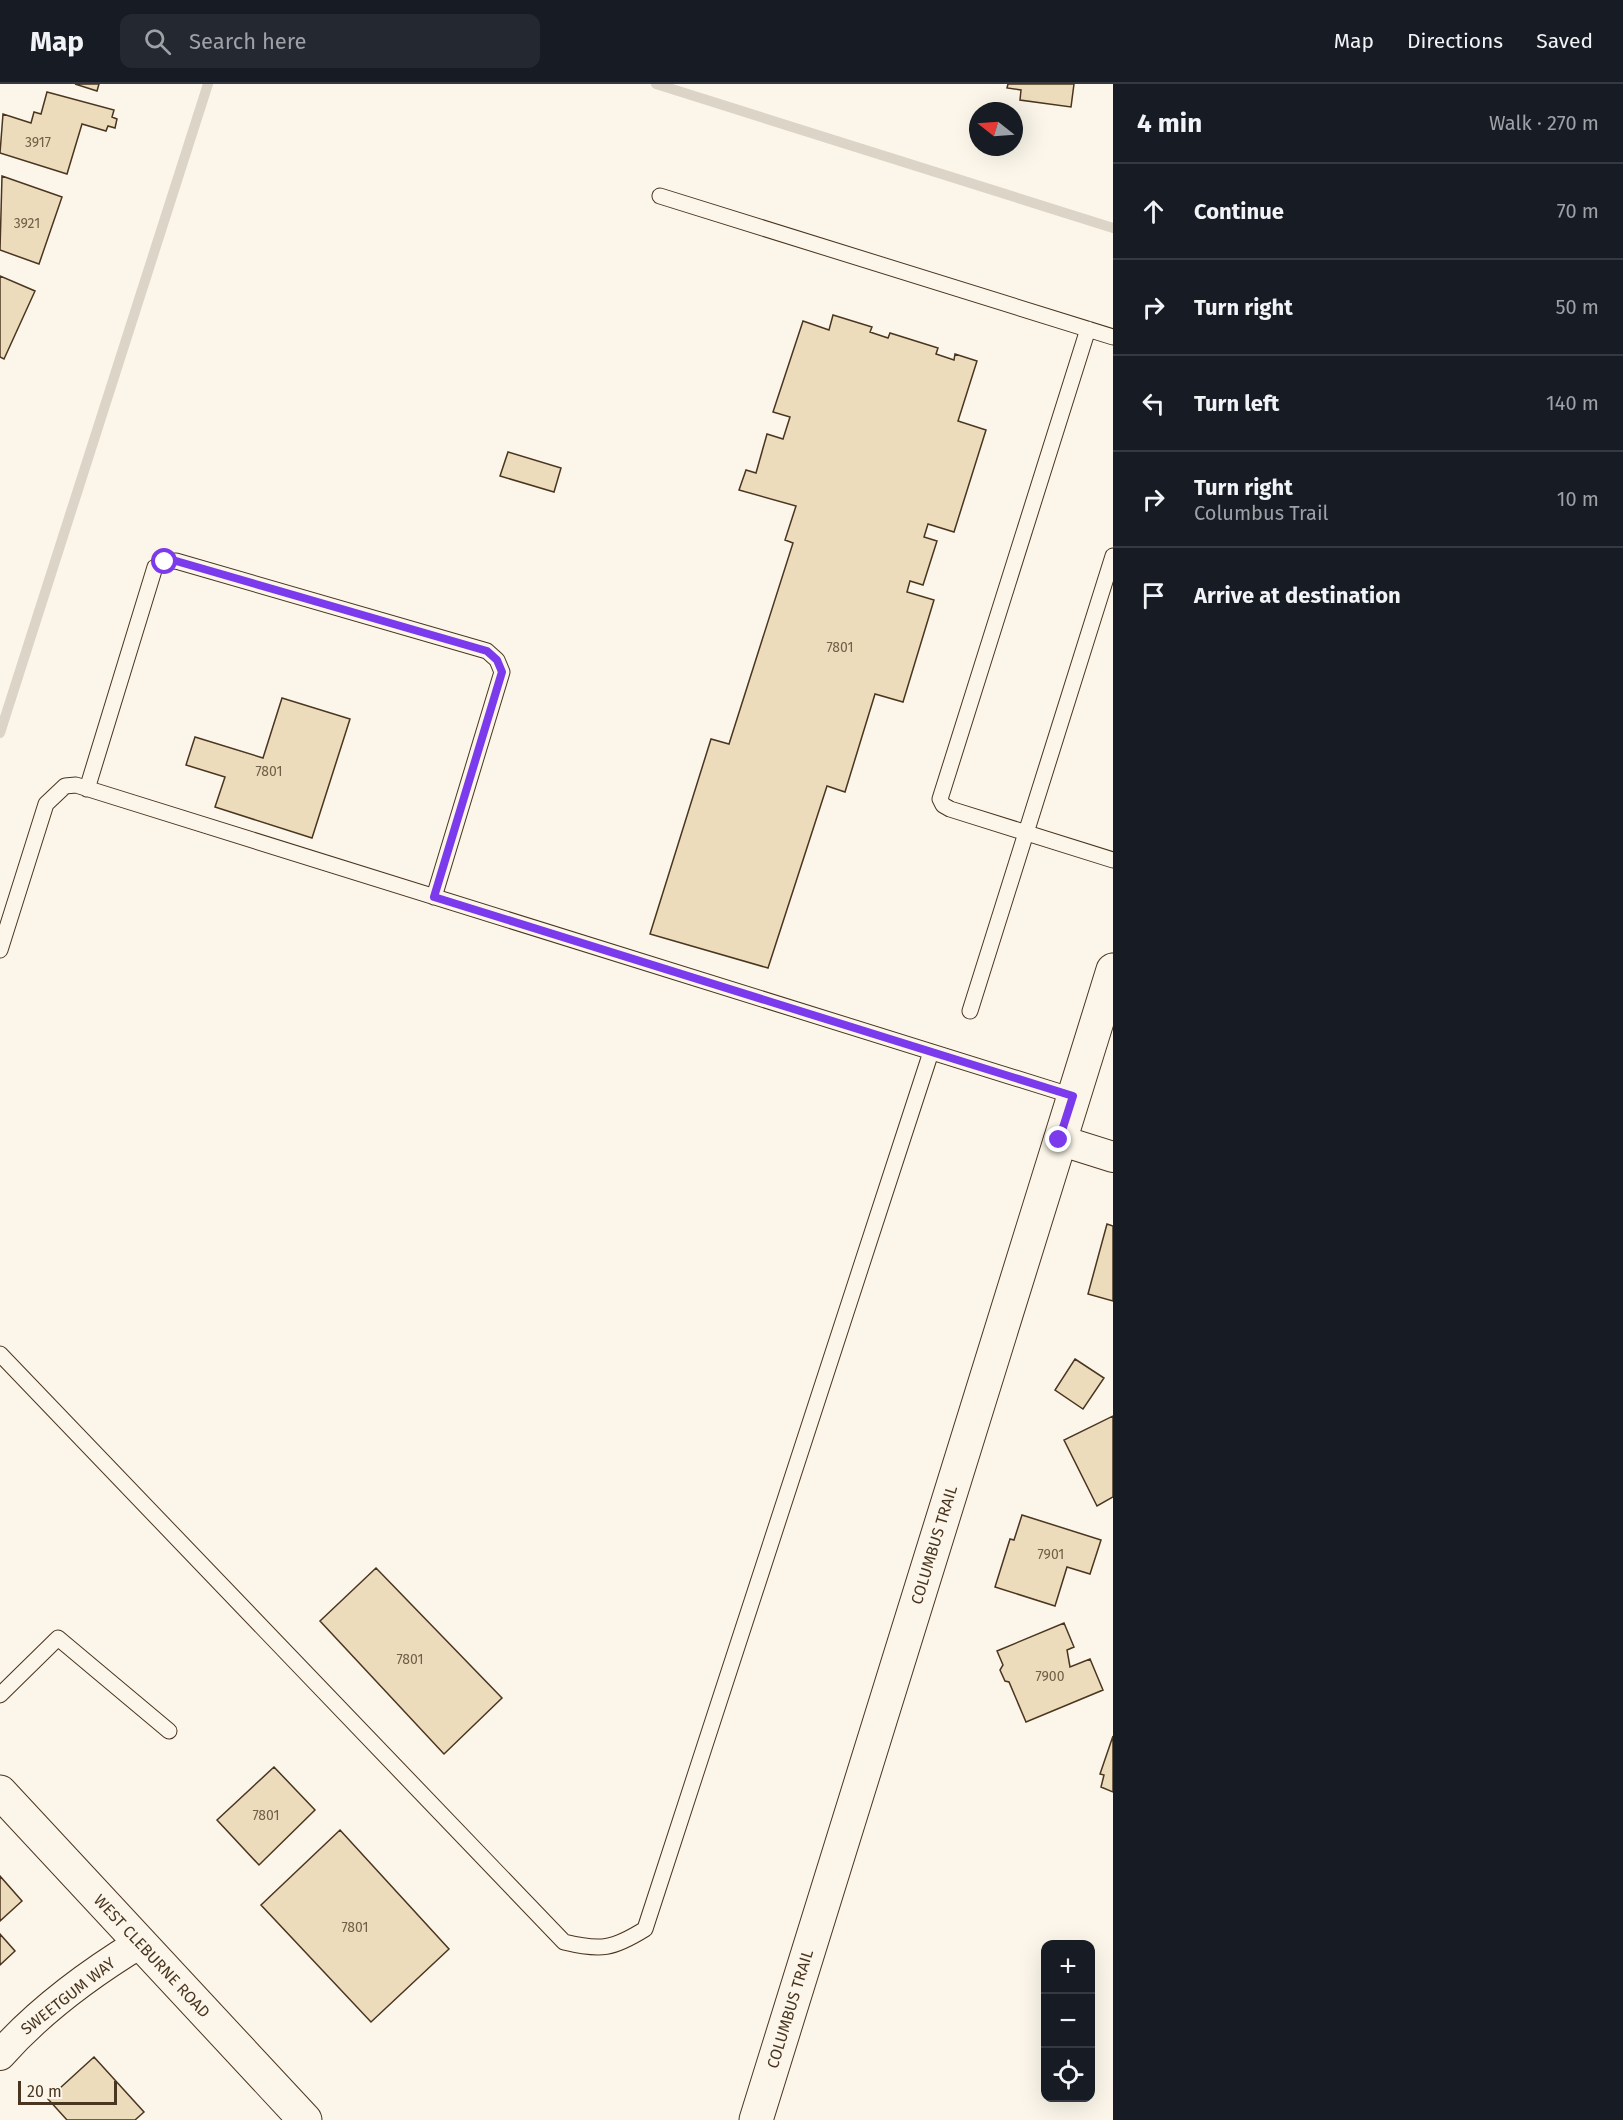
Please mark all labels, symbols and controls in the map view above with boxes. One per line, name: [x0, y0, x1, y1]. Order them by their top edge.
search box: [120, 14, 540, 68]
text: Map: [30, 25, 84, 58]
icon: search: [141, 25, 174, 58]
text: Search here: [189, 28, 307, 55]
text: Map: [1334, 28, 1374, 54]
text: Directions: [1407, 28, 1503, 54]
text: Saved: [1536, 28, 1593, 54]
north arrow: [969, 102, 1023, 156]
text: 4 min: [1137, 108, 1202, 139]
text: Walk · 270 m: [1489, 111, 1599, 135]
house number: 3917: [25, 134, 51, 151]
icon: ahead: [1137, 195, 1170, 228]
text: Continue: [1194, 198, 1284, 225]
text: 70 m: [1557, 199, 1599, 223]
house number: 3921: [14, 215, 40, 232]
icon: right: [1137, 291, 1170, 324]
text: Turn right: [1194, 294, 1293, 321]
text: 50 m: [1555, 295, 1599, 319]
icon: left: [1137, 387, 1170, 420]
text: Turn left: [1194, 390, 1279, 417]
text: 140 m: [1546, 391, 1599, 415]
text: Turn right: [1194, 474, 1293, 501]
icon: right: [1137, 483, 1170, 516]
text: 10 m: [1557, 487, 1599, 511]
text: Columbus Trail: [1194, 501, 1328, 525]
route start: [151, 548, 177, 574]
icon: arrive: [1137, 579, 1170, 612]
text: Arrive at destination: [1194, 582, 1401, 609]
house number: 7801: [826, 639, 854, 656]
house number: 7801: [255, 763, 283, 780]
route end: [1045, 1126, 1071, 1152]
street label: COLUMBUS TRAIL: [907, 1483, 961, 1607]
house number: 7901: [1038, 1546, 1064, 1563]
house number: 7801: [396, 1651, 424, 1668]
house number: 7900: [1036, 1668, 1065, 1685]
house number: 7801: [252, 1807, 280, 1824]
street label: WEST CLEBURNE ROAD: [90, 1890, 214, 2022]
house number: 7801: [341, 1919, 369, 1936]
map controls: [1041, 1940, 1095, 2102]
button: +: [1041, 1940, 1095, 1994]
street label: COLUMBUS TRAIL: [763, 1947, 817, 2071]
street label: SWEETGUM WAY: [17, 1953, 119, 2039]
button: −: [1041, 1994, 1095, 2048]
button: locate: [1041, 2048, 1095, 2102]
scale bar: [18, 2078, 117, 2106]
text: 20 m: [27, 2082, 62, 2101]

